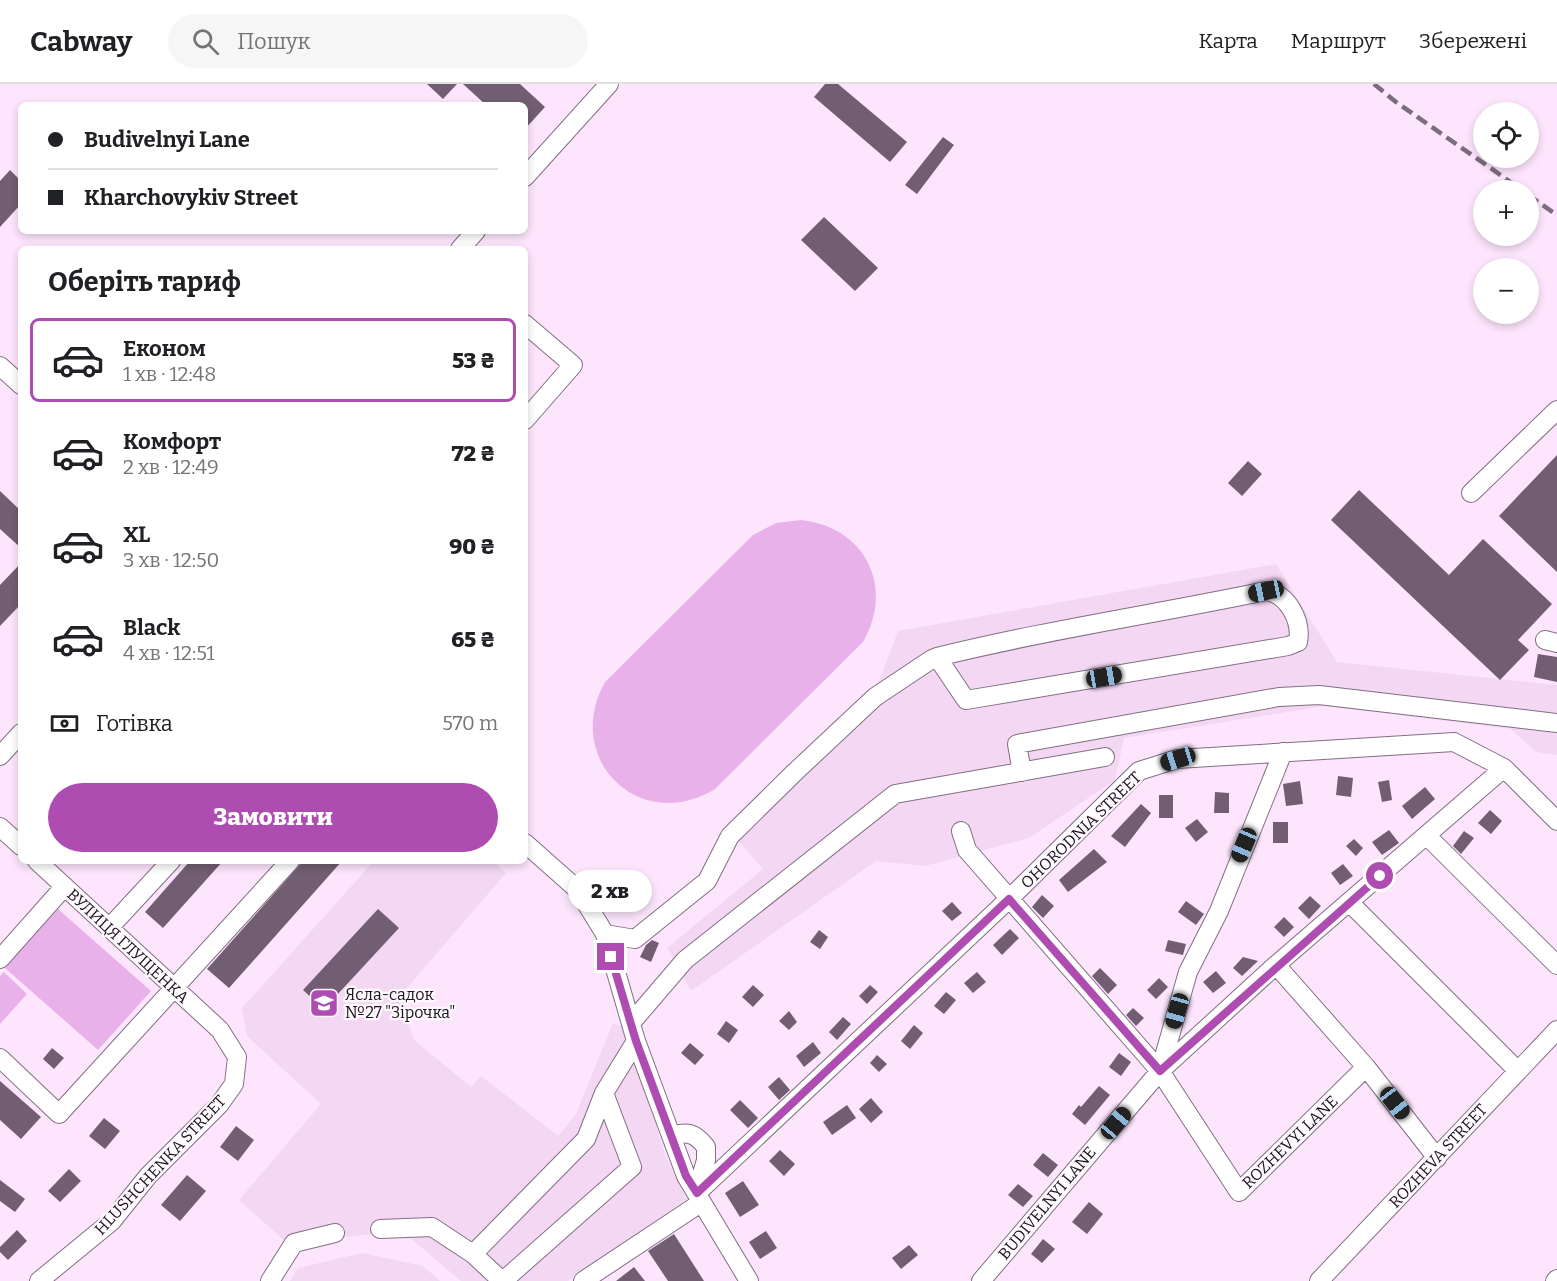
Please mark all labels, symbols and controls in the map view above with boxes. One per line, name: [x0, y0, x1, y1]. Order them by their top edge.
search box: [168, 14, 588, 68]
text: Cabway: [30, 25, 132, 58]
icon: search: [189, 25, 222, 58]
text: Пошук: [237, 28, 310, 55]
text: Карта: [1199, 28, 1258, 54]
text: Маршрут: [1291, 28, 1386, 54]
text: Збережені: [1419, 28, 1527, 54]
map controls: [1473, 102, 1539, 324]
button: locate: [1473, 102, 1539, 168]
text: Budivelnyi Lane: [84, 126, 250, 153]
button: +: [1473, 180, 1539, 246]
text: Kharchovykiv Street: [84, 184, 298, 211]
button: −: [1473, 258, 1539, 324]
text: Оберіть тариф: [48, 266, 241, 298]
icon: car: [51, 333, 105, 387]
text: Економ: [123, 335, 206, 362]
text: 53 ₴: [452, 347, 495, 374]
text: 1 хв · 12:48: [123, 362, 216, 386]
icon: car: [51, 426, 105, 480]
text: Комфорт: [123, 428, 221, 455]
text: 72 ₴: [451, 440, 495, 467]
text: 2 хв · 12:49: [123, 455, 219, 479]
icon: car: [51, 519, 105, 573]
text: XL: [123, 521, 150, 548]
text: 90 ₴: [449, 533, 495, 560]
text: 3 хв · 12:50: [123, 548, 219, 572]
car: [1247, 578, 1285, 604]
icon: car: [51, 612, 105, 666]
text: Black: [123, 614, 180, 641]
text: 65 ₴: [451, 626, 495, 653]
text: 4 хв · 12:51: [123, 641, 215, 665]
car: [1085, 665, 1123, 689]
icon: cash: [48, 707, 81, 740]
text: Готівка: [96, 710, 173, 737]
text: 570 m: [442, 711, 498, 735]
car: [1158, 745, 1198, 773]
street label: OHORODNIA STREET: [1017, 768, 1145, 892]
button: Замовити: [48, 783, 498, 852]
car: [1229, 825, 1259, 865]
route start: [1366, 862, 1393, 889]
callout: 2 хв: [569, 870, 653, 912]
text: 2 хв: [591, 879, 629, 903]
street label: ВУЛИЦЯ ГЛУЩЕНКА: [63, 885, 193, 1008]
route end: [597, 943, 624, 970]
place label: Ясла-садок №27 "Зірочка": [345, 985, 455, 1022]
school or university icon: Ясла-садок №27 "Зірочка": [308, 987, 340, 1019]
car: [1163, 991, 1191, 1031]
car: [1377, 1083, 1413, 1123]
street label: HLUSHCHENKA STREET: [90, 1091, 230, 1239]
street label: ROZHEVYI LANE: [1238, 1092, 1342, 1192]
street label: ROZHEVA STREET: [1385, 1100, 1491, 1212]
car: [1098, 1103, 1134, 1143]
street label: BUDIVELNYI LANE: [994, 1143, 1100, 1263]

